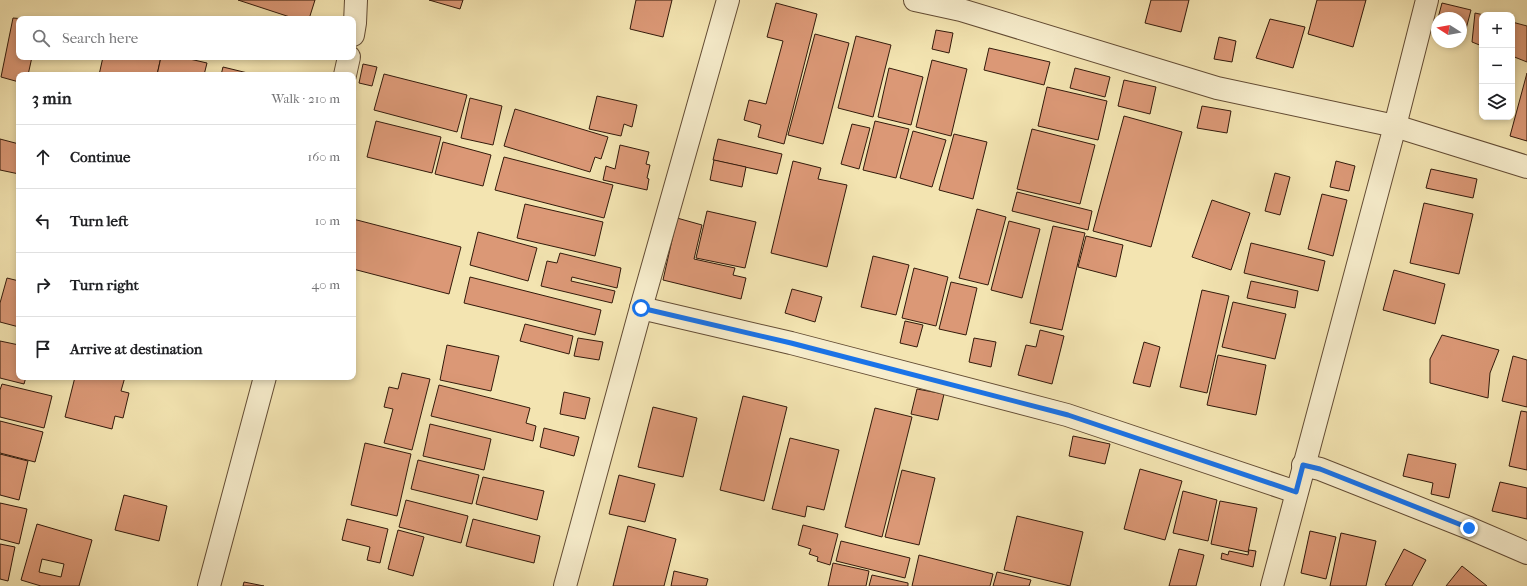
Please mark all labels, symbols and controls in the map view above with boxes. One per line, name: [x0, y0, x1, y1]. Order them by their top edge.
north arrow: [1431, 12, 1467, 48]
map controls: [1479, 12, 1515, 120]
button: +: [1479, 12, 1515, 48]
search box: [16, 16, 356, 60]
icon: search: [30, 27, 52, 49]
text: Search here: [62, 29, 138, 47]
button: −: [1479, 48, 1515, 84]
button: layers: [1479, 84, 1515, 120]
text: 3 min: [32, 88, 72, 108]
text: Walk · 210 m: [272, 91, 340, 106]
icon: ahead: [32, 146, 54, 168]
text: Continue: [70, 148, 130, 166]
text: 160 m: [308, 149, 340, 164]
icon: left: [32, 210, 54, 232]
text: Turn left: [70, 212, 128, 230]
text: 10 m: [315, 213, 340, 228]
icon: right: [32, 274, 54, 296]
text: Turn right: [70, 276, 139, 294]
text: 40 m: [312, 277, 340, 292]
route start: [632, 299, 650, 317]
icon: arrive: [32, 338, 54, 360]
text: Arrive at destination: [70, 340, 202, 358]
route end: [1460, 519, 1478, 537]

